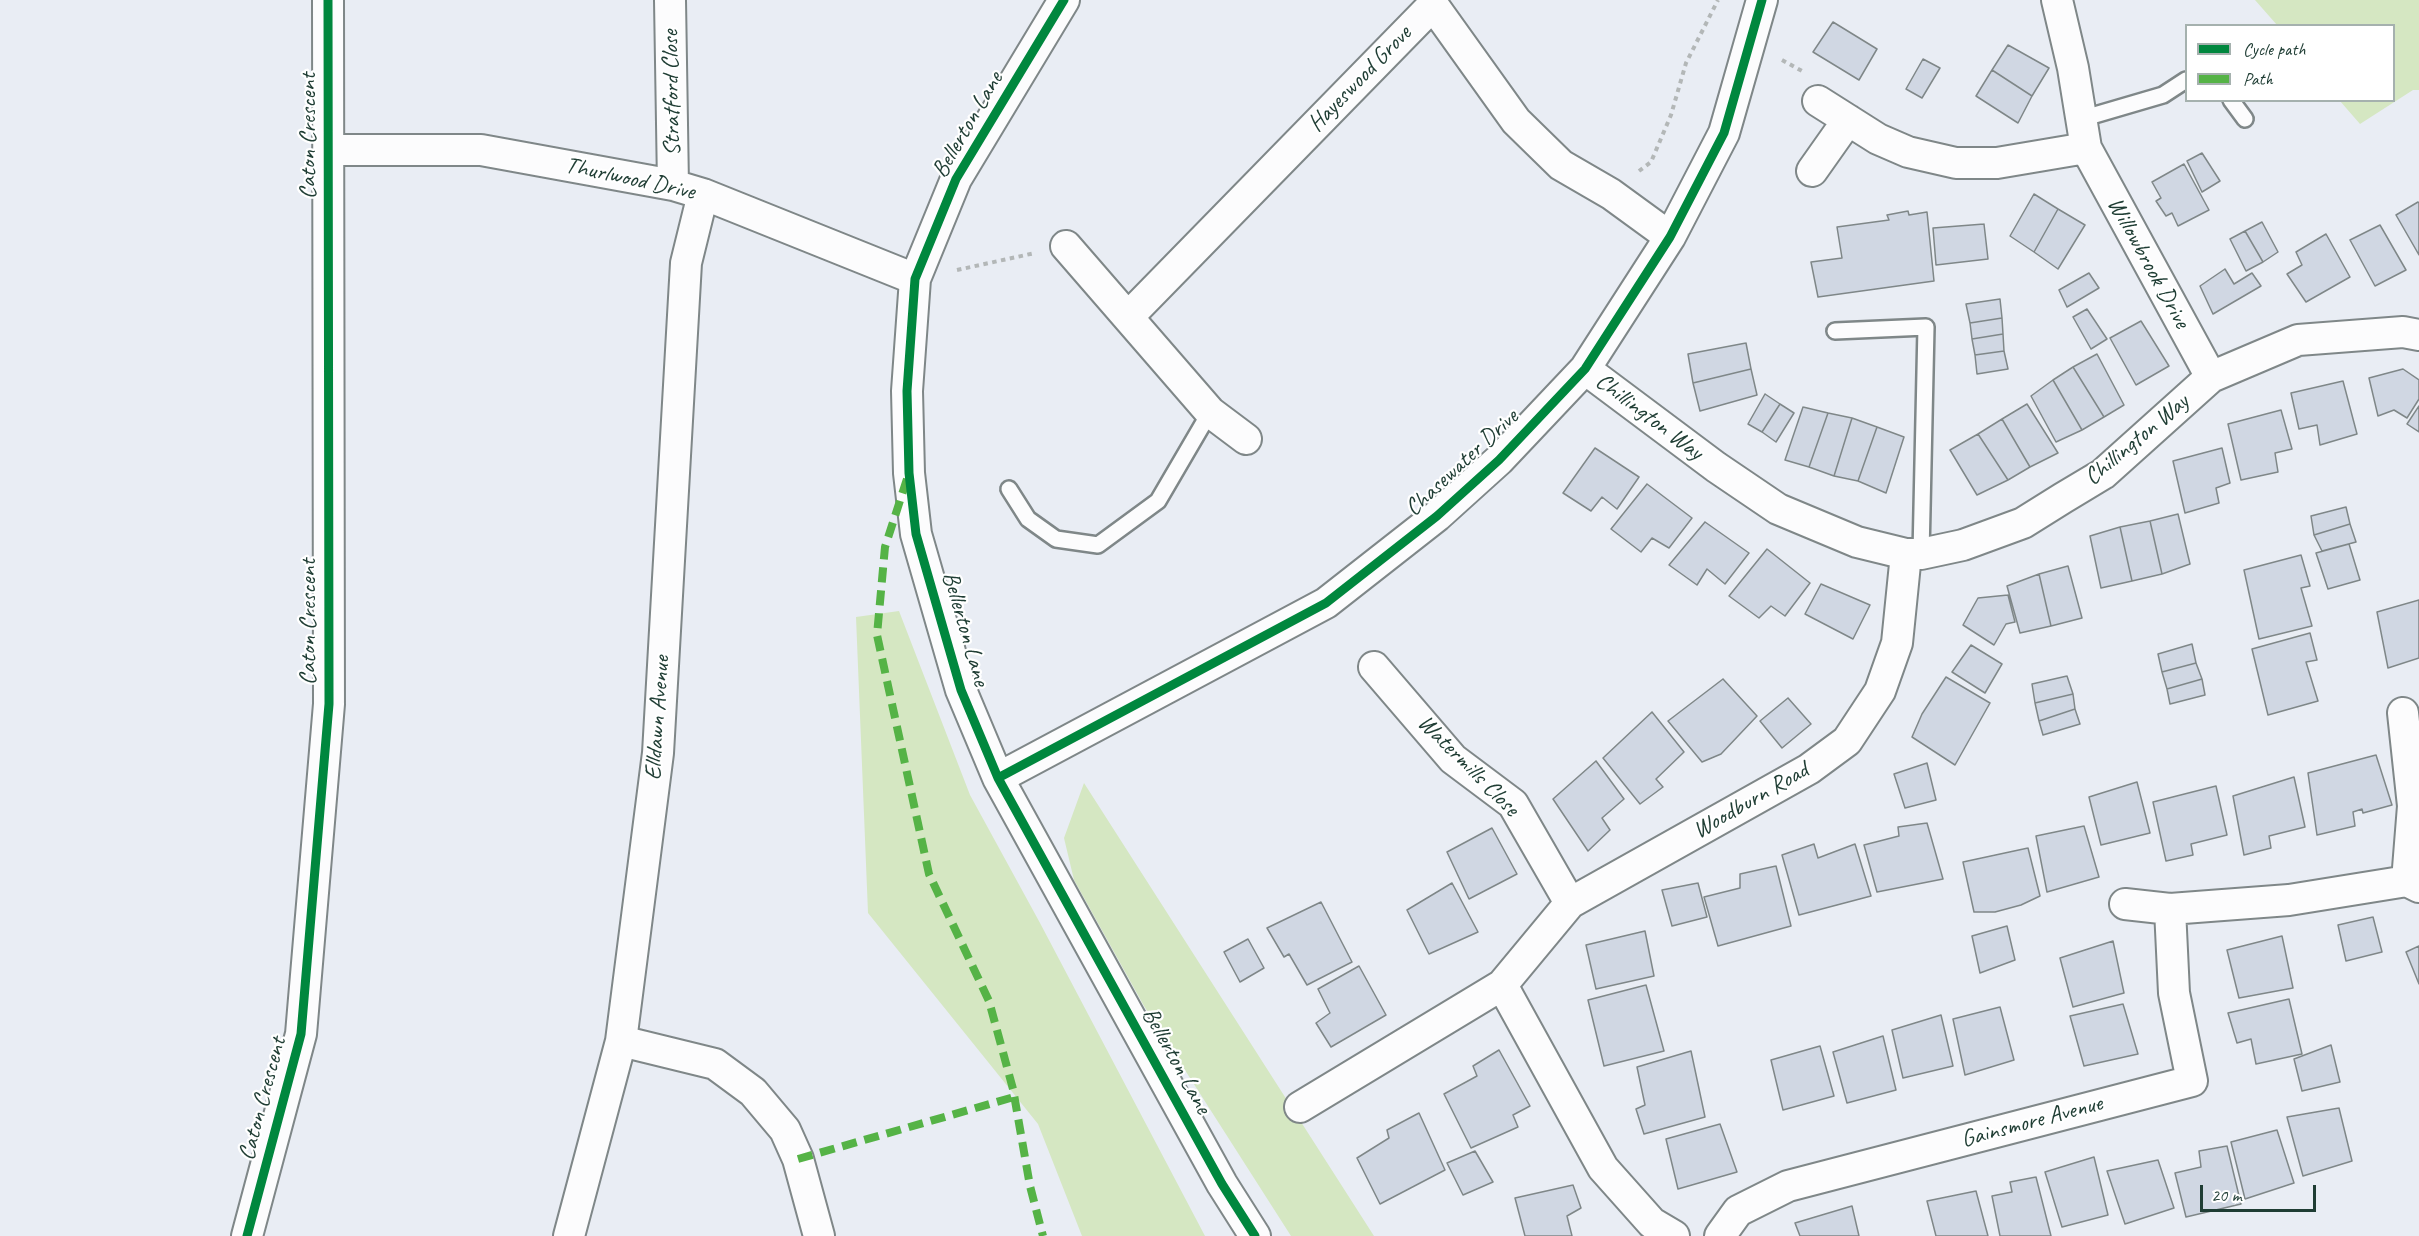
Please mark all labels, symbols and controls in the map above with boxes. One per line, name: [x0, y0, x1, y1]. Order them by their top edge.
street label: Hayeswood Grove: [1302, 20, 1418, 138]
legend: [2185, 24, 2395, 102]
street label: Stratford Close: [656, 30, 688, 156]
text: Cycle path: [2243, 38, 2305, 60]
street label: Bellerton Lane: [926, 67, 1010, 183]
text: Path: [2243, 68, 2273, 90]
street label: Caton Crescent: [295, 73, 323, 199]
street label: Thurlwood Drive: [563, 151, 697, 207]
street label: Willowbrook Drive: [2100, 193, 2196, 333]
street label: Chillington Way: [1589, 367, 1709, 467]
street label: Chillington Way: [2079, 388, 2195, 492]
street label: Chasewater Drive: [1399, 403, 1525, 523]
street label: Caton Crescent: [295, 559, 323, 685]
street label: Bellerton Lane: [935, 569, 995, 689]
street label: Elldawn Avenue: [639, 655, 677, 781]
street label: Watermills Close: [1411, 709, 1525, 823]
street label: Woodburn Road: [1688, 756, 1814, 846]
street label: Bellerton Lane: [1135, 1003, 1217, 1119]
street label: Caton Crescent: [233, 1034, 293, 1164]
street label: Gainsmore Avenue: [1958, 1089, 2106, 1155]
scale bar: [2203, 1173, 2318, 1211]
text: 20 m: [2211, 1184, 2242, 1206]

